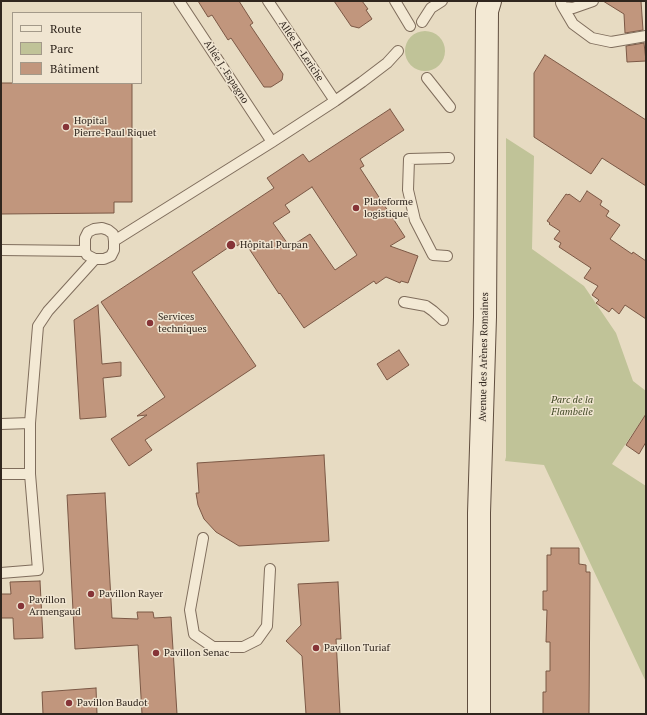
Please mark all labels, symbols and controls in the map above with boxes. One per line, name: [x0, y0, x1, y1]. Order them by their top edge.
legend: [12, 12, 142, 84]
street label: Allée R.-Leriche: [276, 18, 326, 84]
text: Route: [50, 21, 81, 36]
street label: Allée J.-Espagno: [201, 38, 251, 106]
text: Parc: [50, 41, 73, 56]
text: Bâtiment: [50, 61, 99, 76]
place label: Hopital Pierre-Paul Riquet: [74, 115, 156, 138]
marker: Hopital Pierre-Paul Riquet: [61, 122, 71, 132]
place label: Plateforme logistique: [364, 196, 413, 220]
marker: Plateforme logistique: [351, 203, 361, 213]
marker: Hôpital Purpan: [225, 239, 237, 251]
place label: Hôpital Purpan: [240, 239, 308, 251]
street label: Avenue des Arènes Romaines: [477, 292, 491, 422]
place label: Services techniques: [158, 311, 207, 334]
marker: Services techniques: [145, 318, 155, 328]
park label: Parc de la Flambelle: [551, 394, 593, 418]
place label: Pavillon Rayer: [99, 588, 163, 600]
marker: Pavillon Rayer: [86, 589, 96, 599]
place label: Pavillon Armengaud: [29, 594, 81, 618]
marker: Pavillon Armengaud: [16, 601, 26, 611]
place label: Pavillon Turiaf: [324, 642, 390, 654]
marker: Pavillon Turiaf: [311, 643, 321, 653]
place label: Pavillon Senac: [164, 647, 229, 659]
marker: Pavillon Senac: [151, 648, 161, 658]
place label: Pavillon Baudot: [77, 697, 148, 709]
marker: Pavillon Baudot: [64, 698, 74, 708]

